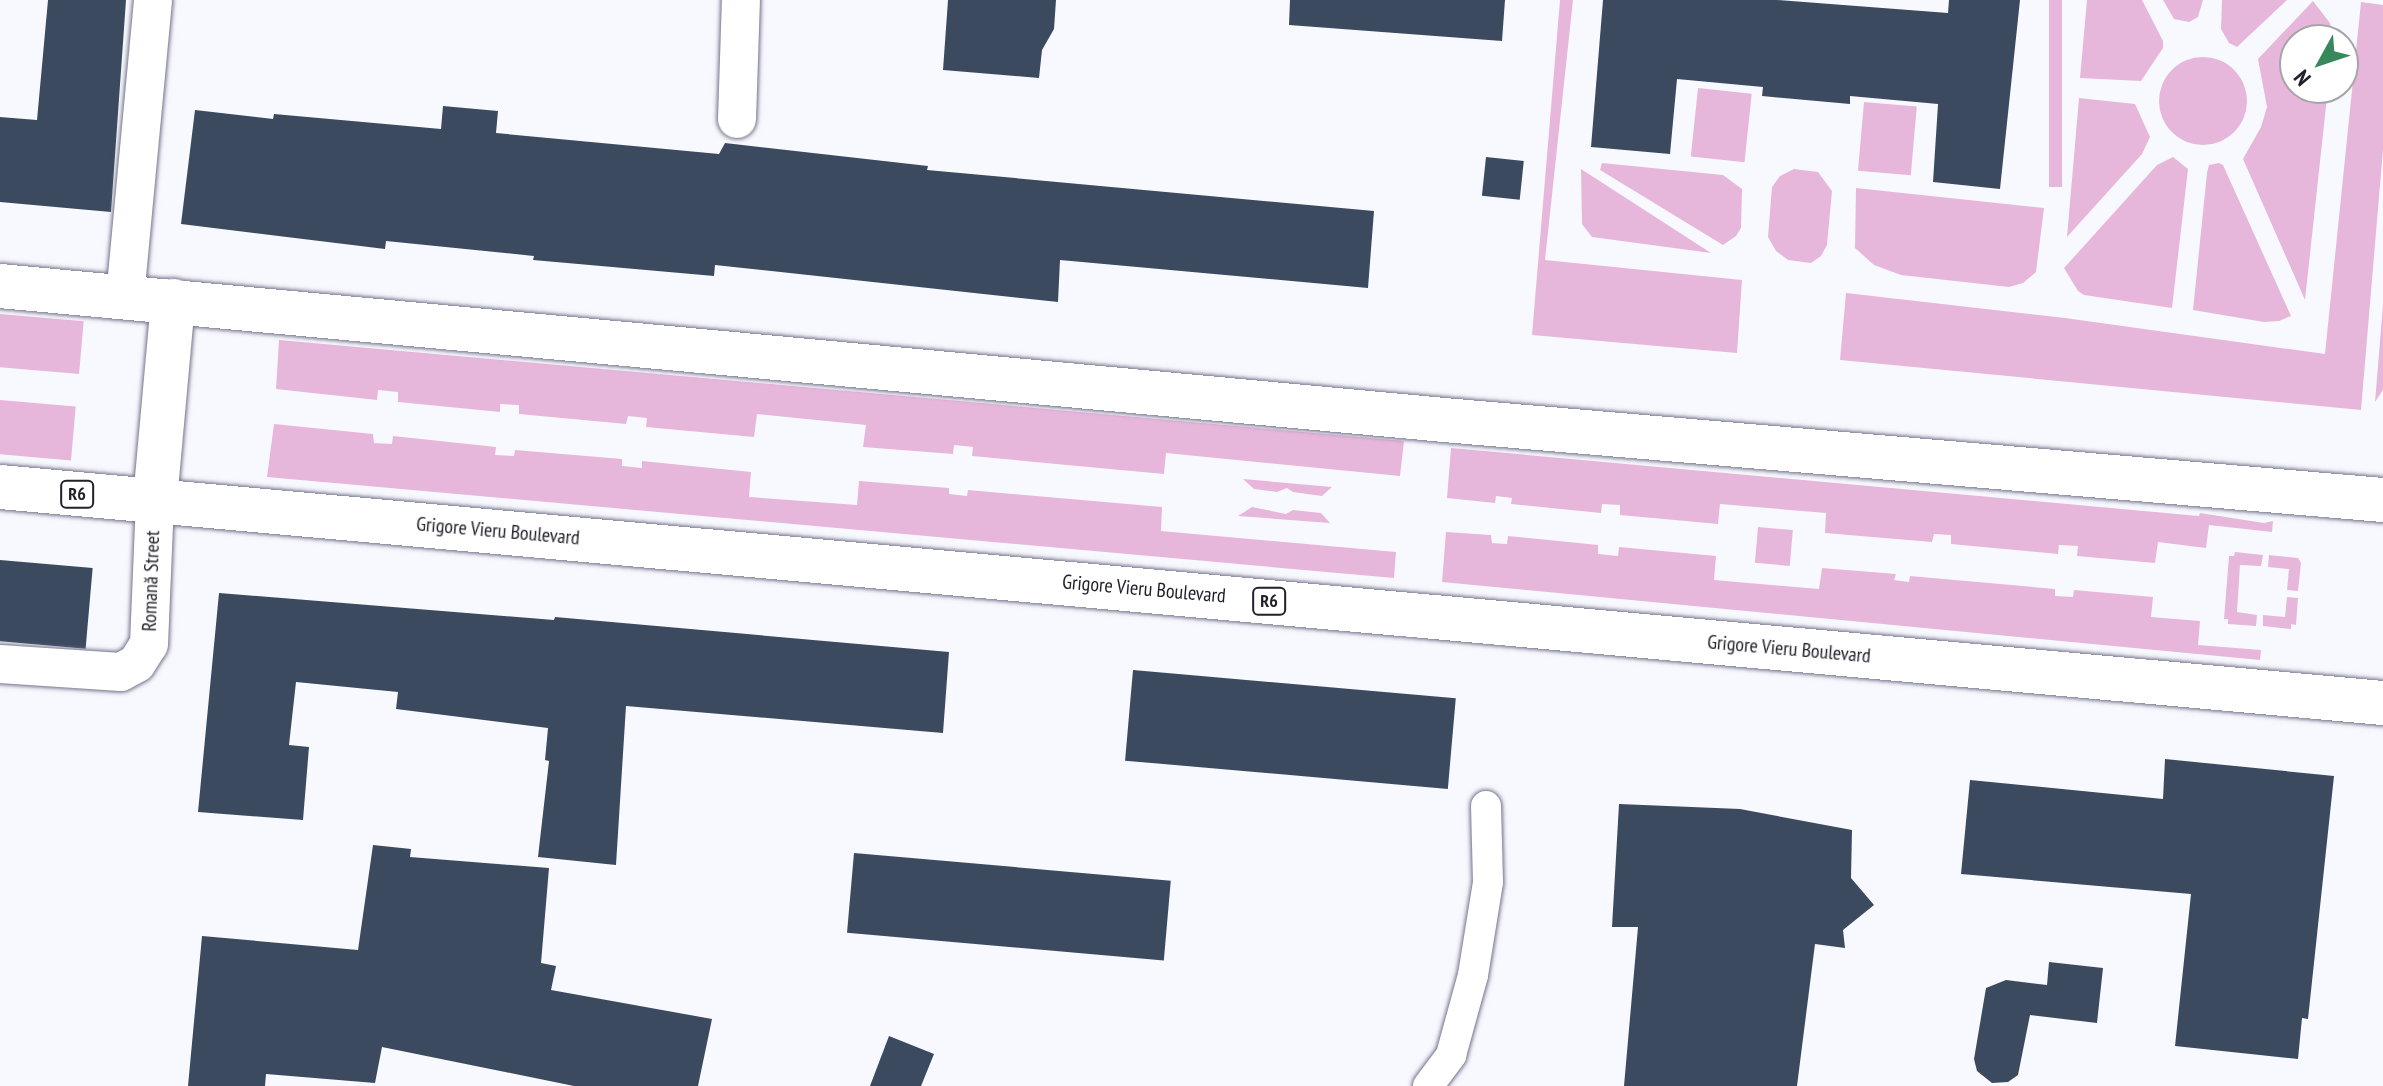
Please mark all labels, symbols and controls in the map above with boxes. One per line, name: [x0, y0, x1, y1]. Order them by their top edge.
north arrow: [2279, 24, 2359, 104]
text: N: [2288, 65, 2317, 92]
road number: R6: [59, 480, 95, 508]
street label: Grigore Vieru Boulevard: [415, 512, 581, 550]
street label: Romană Street: [137, 530, 165, 632]
street label: Grigore Vieru Boulevard: [1061, 570, 1227, 608]
road number: R6: [1251, 587, 1287, 615]
street label: Grigore Vieru Boulevard: [1706, 630, 1872, 668]

